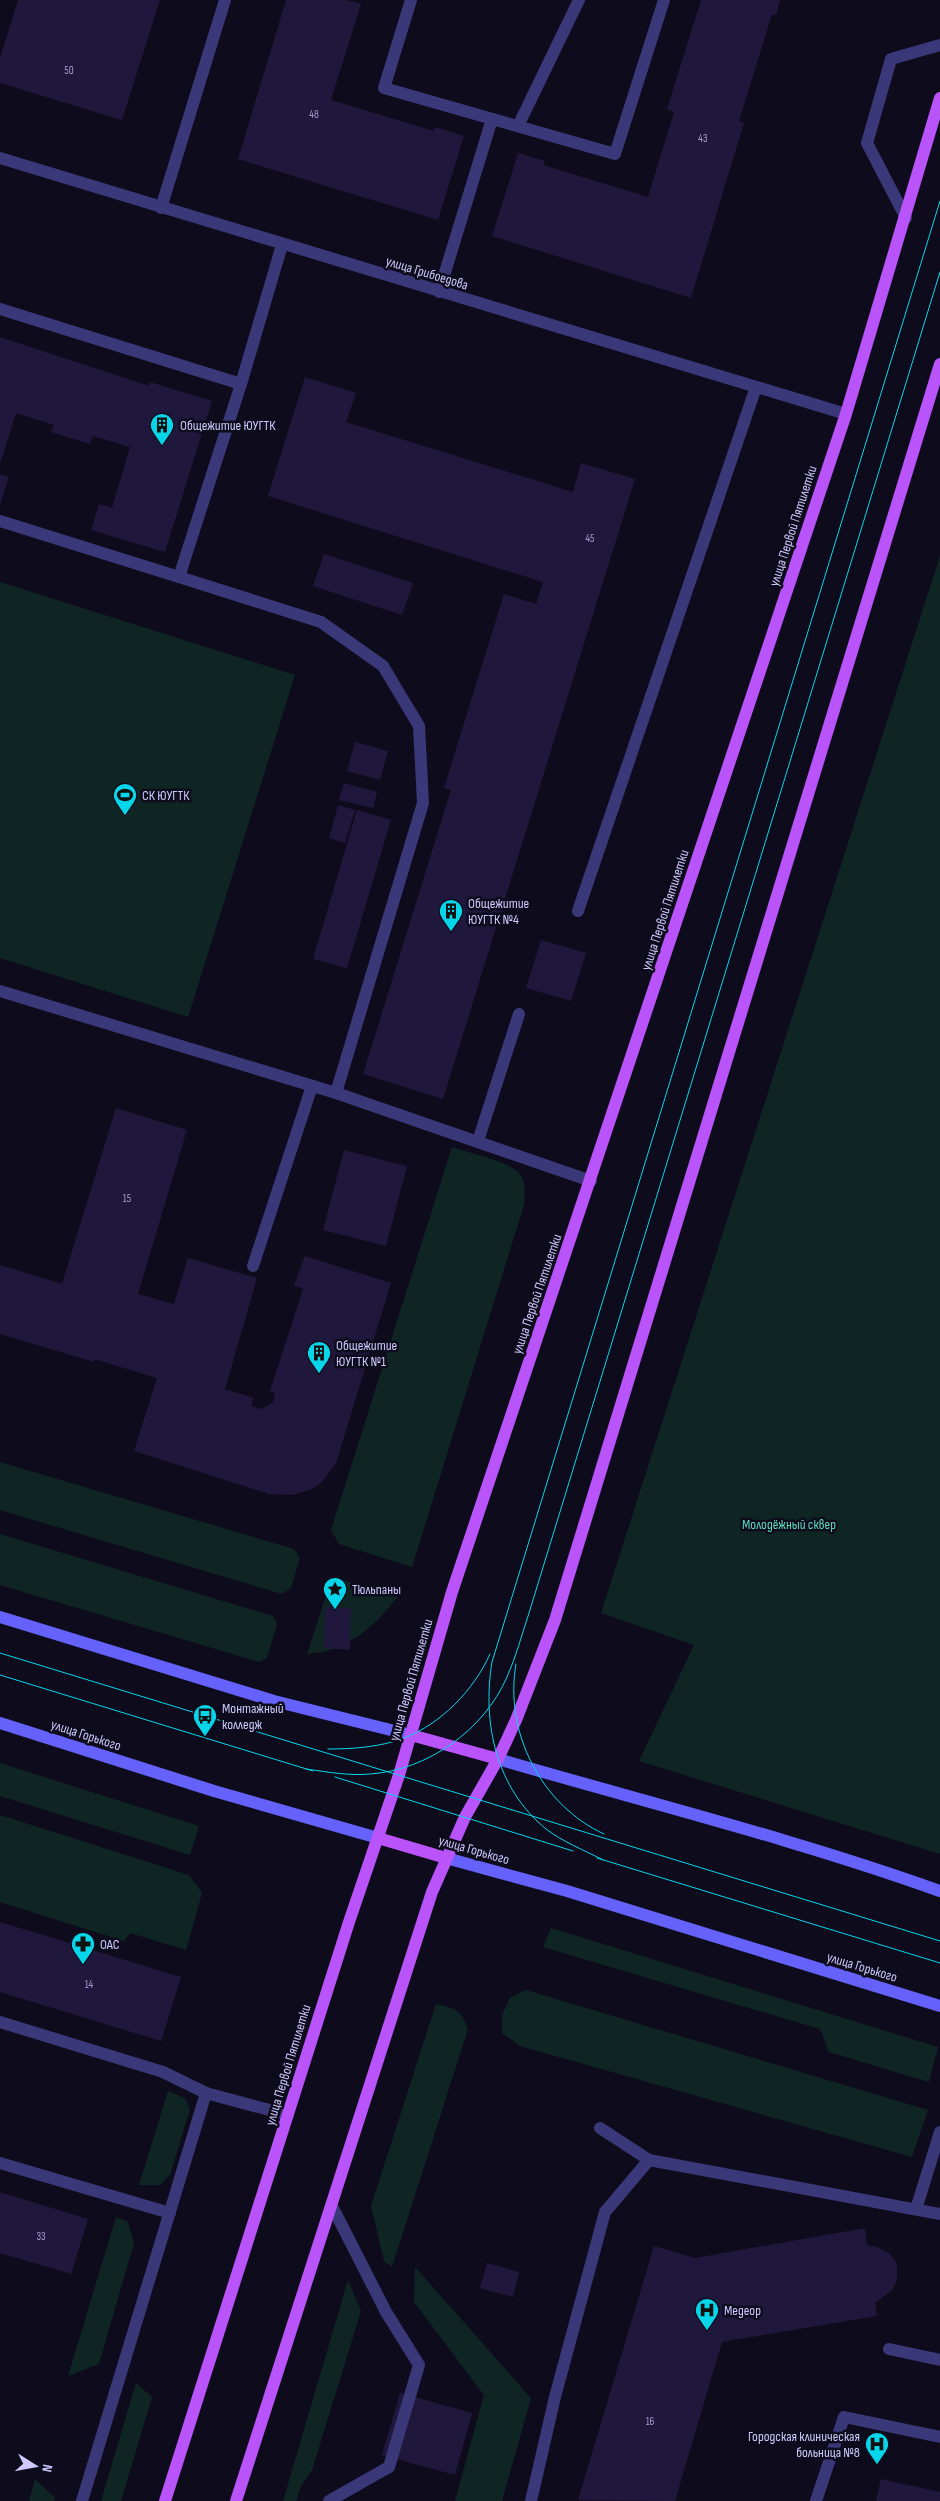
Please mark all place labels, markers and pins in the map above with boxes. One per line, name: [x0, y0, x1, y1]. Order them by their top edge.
building icon: Общежитие ЮУГТК: [149, 412, 175, 446]
place label: Общежитие ЮУГТК: [180, 417, 276, 434]
sports icon: СК ЮУГТК: [112, 782, 138, 816]
place label: СК ЮУГТК: [142, 787, 190, 804]
place label: Общежитие ЮУГТК №4: [468, 895, 529, 928]
building icon: Общежитие ЮУГТК №4: [438, 898, 464, 932]
place label: Общежитие ЮУГТК №1: [336, 1337, 397, 1370]
building icon: Общежитие ЮУГТК №1: [306, 1340, 332, 1374]
place icon: Тюльпаны: [322, 1576, 348, 1610]
place label: Тюльпаны: [352, 1581, 401, 1598]
place label: Монтажный колледж: [222, 1700, 284, 1733]
bus stop icon: Монтажный колледж: [192, 1703, 218, 1737]
pharmacy icon: ОАС: [70, 1931, 96, 1965]
place label: ОАС: [100, 1936, 120, 1953]
hospital icon: Медеор: [694, 2297, 720, 2331]
place label: Медеор: [724, 2302, 761, 2319]
place label: Городская клиническая больница №8: [748, 2428, 860, 2461]
hospital icon: Городская клиническая больница №8: [864, 2431, 890, 2465]

